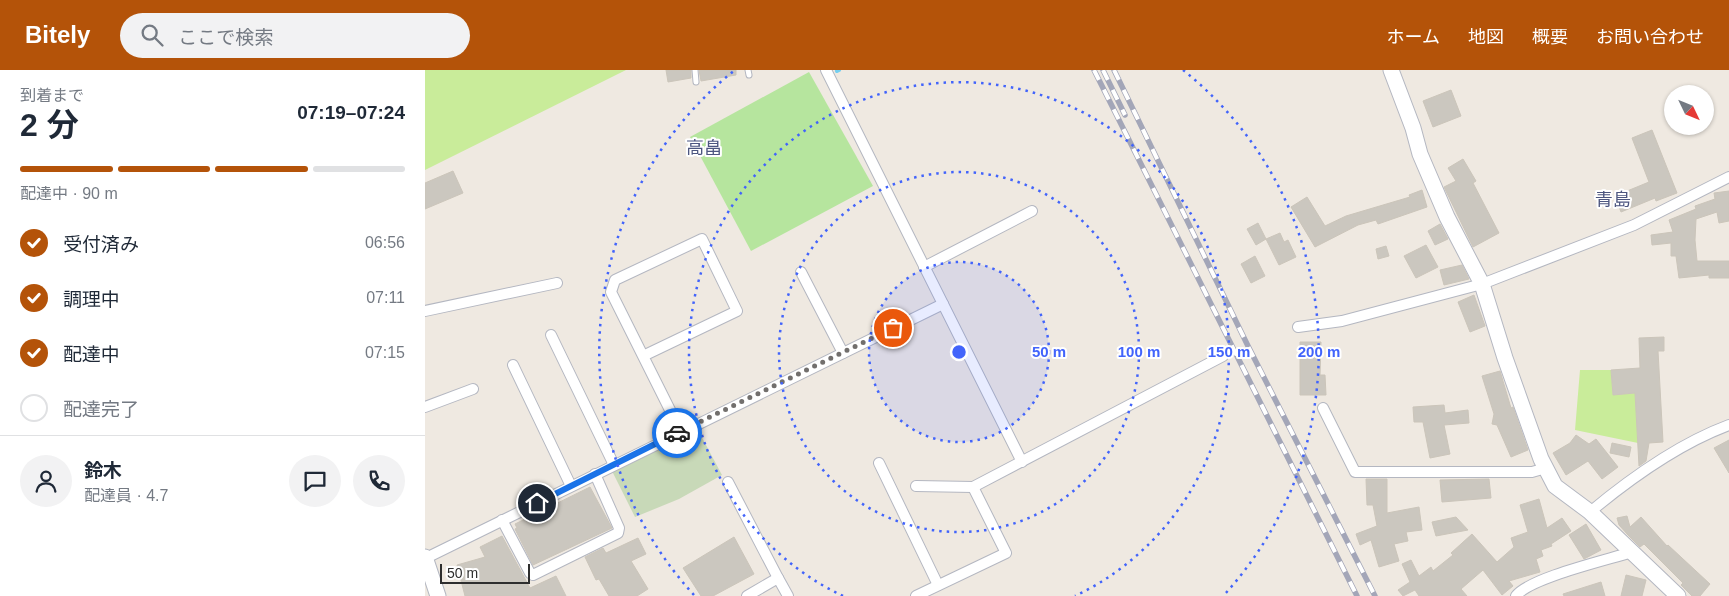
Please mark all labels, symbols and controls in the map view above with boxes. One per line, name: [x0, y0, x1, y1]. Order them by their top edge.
search box: [120, 13, 470, 58]
text: Bitely: [25, 21, 90, 48]
icon: search: [138, 21, 166, 49]
text: ここで検索: [178, 27, 273, 48]
text: ホーム: [1387, 27, 1440, 47]
text: 地図: [1468, 27, 1504, 47]
text: 概要: [1532, 27, 1568, 47]
text: お問い合わせ: [1596, 27, 1704, 47]
north arrow: [1664, 85, 1714, 135]
map controls: [1664, 85, 1714, 135]
text: 到着まで: [20, 87, 84, 104]
text: 07:19–07:24: [297, 102, 405, 123]
text: 2 分: [20, 107, 79, 143]
district label: 高畠: [686, 138, 722, 158]
text: 配達中 · 90 m: [20, 185, 118, 202]
district label: 青島: [1595, 190, 1631, 210]
icon: check: [20, 229, 48, 257]
text: 受付済み: [63, 234, 139, 255]
text: 06:56: [365, 234, 405, 251]
icon: check: [20, 284, 48, 312]
text: 調理中: [63, 289, 120, 310]
text: 07:11: [366, 289, 405, 306]
pin: [872, 307, 914, 349]
icon: bag: [879, 314, 907, 342]
icon: check: [20, 339, 48, 367]
centre of rings: [950, 343, 968, 361]
text: 50 m: [1032, 343, 1066, 360]
text: 100 m: [1118, 343, 1160, 360]
text: 150 m: [1208, 343, 1250, 360]
text: 200 m: [1298, 343, 1340, 360]
text: 配達中: [63, 344, 120, 365]
text: 07:15: [365, 344, 405, 361]
text: 配達完了: [63, 399, 139, 420]
courier: [652, 408, 702, 458]
icon: car: [663, 419, 691, 447]
button: person: [20, 455, 72, 507]
button: chat: [289, 455, 341, 507]
button: phone: [353, 455, 405, 507]
text: 鈴木: [84, 460, 122, 481]
pin: [516, 482, 558, 524]
text: 配達員 · 4.7: [84, 487, 168, 504]
icon: home: [523, 489, 551, 517]
scale bar: [440, 561, 530, 584]
text: 50 m: [447, 565, 478, 581]

